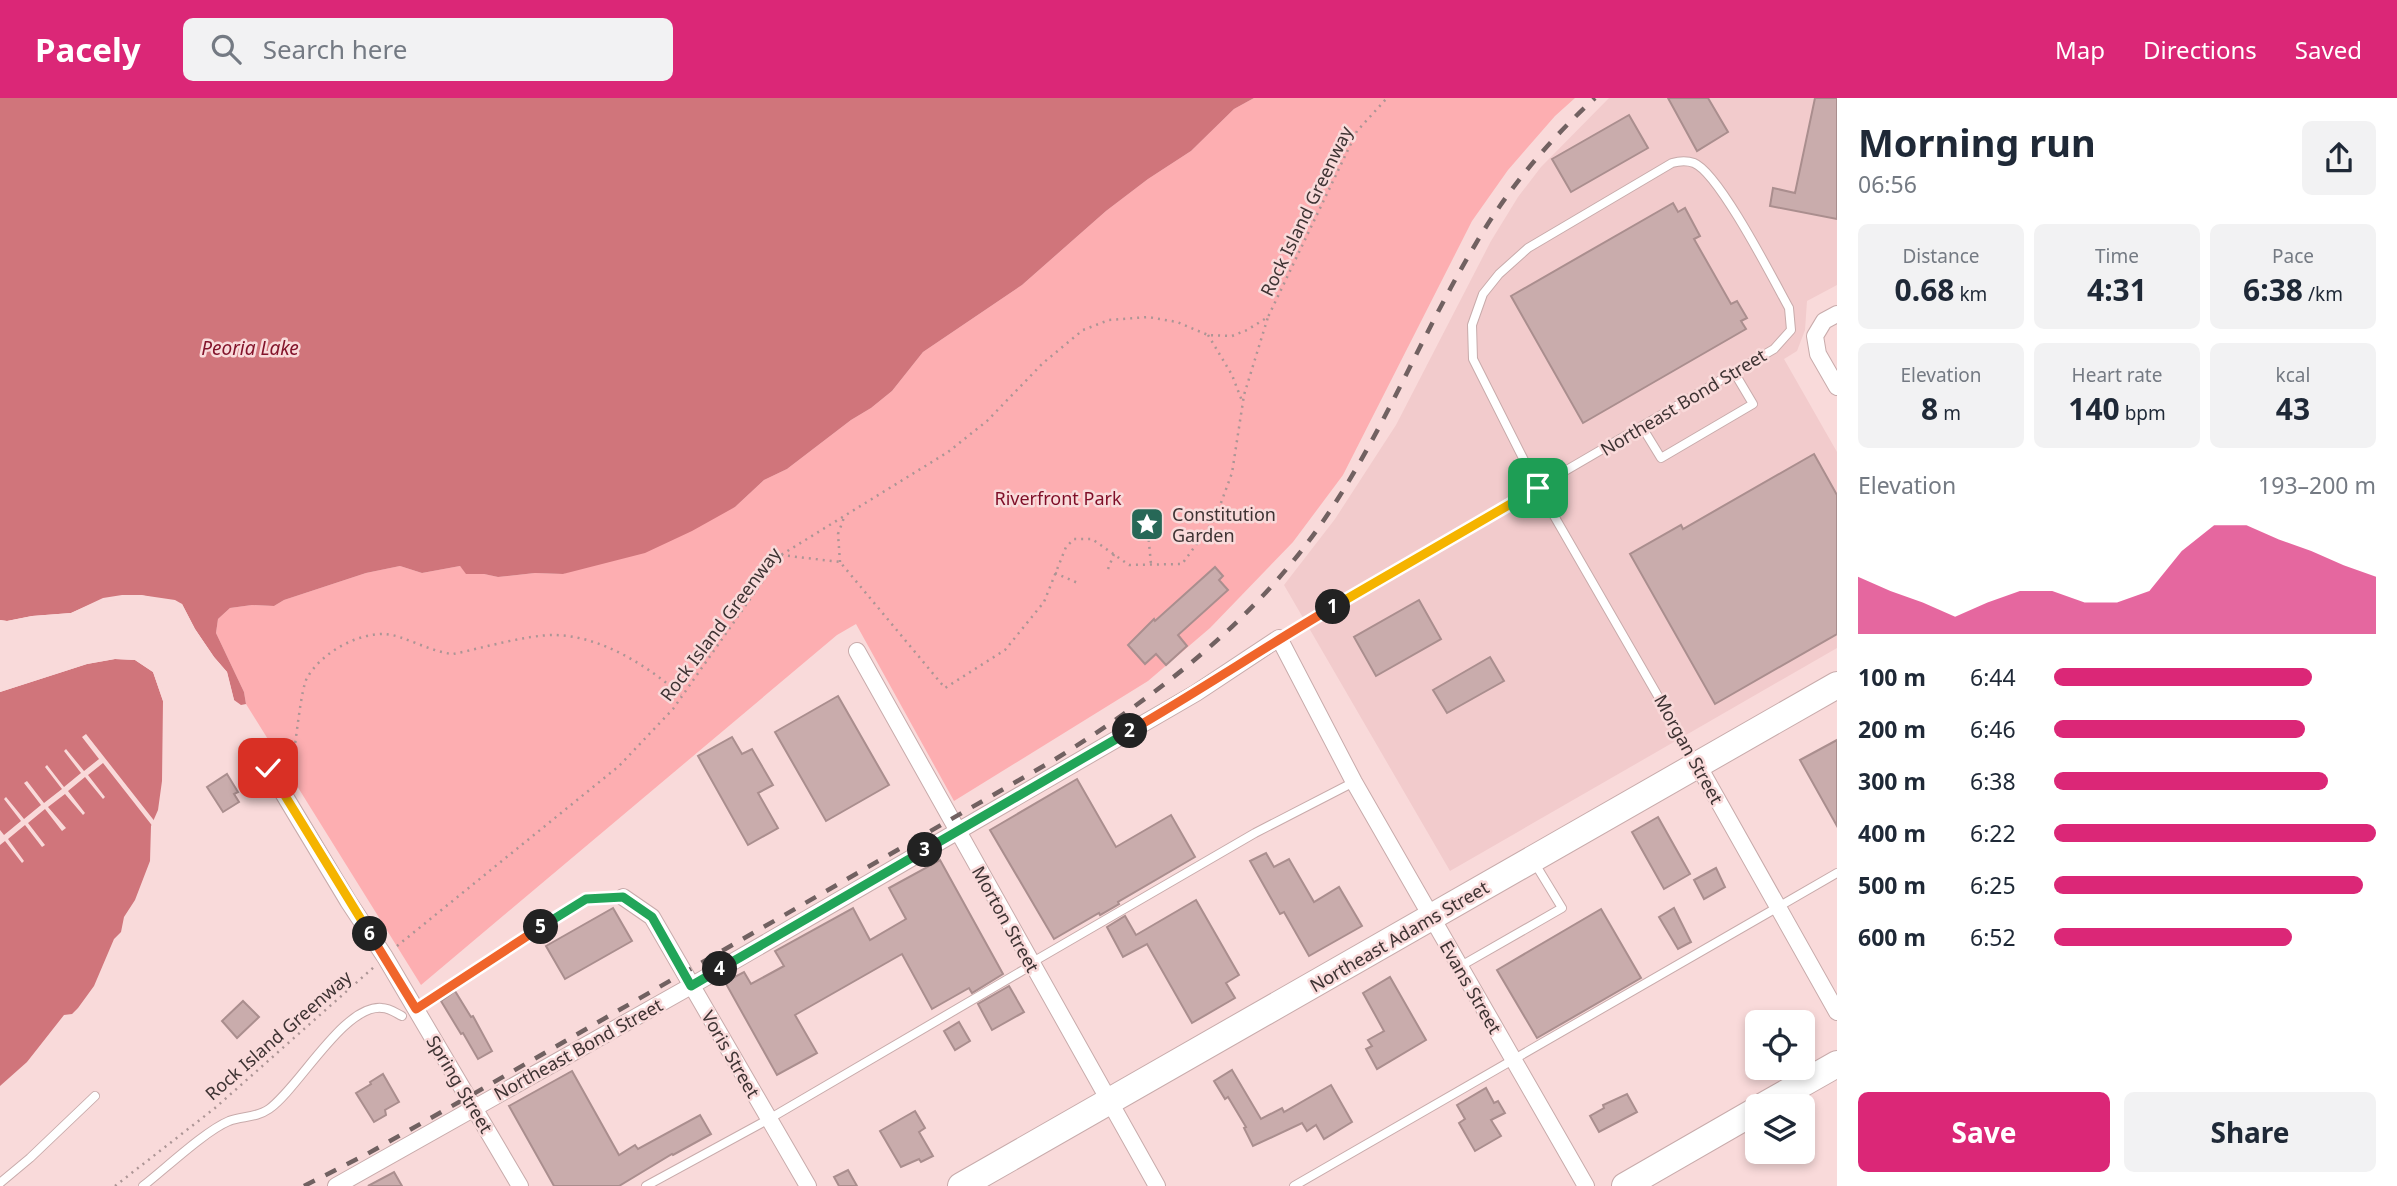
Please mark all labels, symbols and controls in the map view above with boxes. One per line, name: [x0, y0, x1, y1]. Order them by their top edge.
search box: [183, 18, 673, 81]
text: Pacely: [35, 27, 141, 72]
icon: search: [207, 30, 245, 68]
text: Search here: [263, 31, 407, 67]
text: Map: [2055, 33, 2105, 66]
text: Directions: [2143, 33, 2257, 66]
text: Saved: [2295, 33, 2362, 66]
text: Morning run: [1858, 116, 2096, 168]
street label: Rock Island Greenway: [1254, 121, 1358, 300]
button: share: [2302, 121, 2376, 195]
text: 06:56: [1858, 168, 1917, 200]
text: Distance: [1903, 243, 1979, 269]
text: Time: [2095, 243, 2139, 269]
text: Pace: [2272, 243, 2314, 269]
text: 0.68: [1895, 269, 1955, 310]
text: 4:31: [2087, 269, 2147, 310]
text: 6:38: [2243, 269, 2303, 310]
text: km: [1955, 281, 1987, 307]
text: /km: [2303, 281, 2343, 307]
water label: Peoria Lake: [201, 335, 299, 361]
street label: Northeast Bond Street: [1596, 343, 1771, 461]
text: Elevation: [1900, 362, 1982, 388]
text: Heart rate: [2072, 362, 2162, 388]
text: kcal: [2276, 362, 2310, 388]
text: 8: [1921, 388, 1938, 429]
text: 140: [2068, 388, 2120, 429]
text: 43: [2276, 388, 2310, 429]
text: m: [1938, 400, 1961, 426]
text: bpm: [2120, 400, 2166, 426]
pin: [1508, 458, 1568, 518]
icon: arrive: [1519, 469, 1557, 507]
text: Elevation: [1858, 469, 1956, 501]
text: 193–200 m: [2258, 469, 2376, 501]
park label: Riverfront Park: [994, 486, 1122, 510]
place label: Constitution Garden: [1172, 502, 1276, 547]
place icon: Constitution Garden: [1128, 505, 1166, 543]
street label: Rock Island Greenway: [654, 542, 786, 706]
pin: 1: [1316, 589, 1350, 624]
text: 1: [1327, 593, 1338, 619]
text: 100 m: [1858, 661, 1926, 693]
text: 6:44: [1970, 661, 2016, 693]
street label: Morgan Street: [1649, 690, 1729, 808]
text: 200 m: [1858, 713, 1926, 745]
text: 6:46: [1970, 713, 2016, 745]
pin: 2: [1112, 714, 1148, 748]
text: 2: [1124, 717, 1135, 743]
pin: [238, 738, 298, 798]
icon: check: [249, 749, 287, 787]
text: 300 m: [1858, 765, 1926, 797]
text: 6:38: [1970, 765, 2016, 797]
text: 400 m: [1858, 817, 1926, 849]
text: 6:22: [1970, 817, 2016, 849]
pin: 3: [908, 832, 942, 868]
text: 3: [919, 836, 930, 862]
street label: Morton Street: [967, 862, 1045, 977]
text: 500 m: [1858, 869, 1926, 901]
text: 6:25: [1970, 869, 2016, 901]
street label: Northeast Adams Street: [1305, 875, 1493, 997]
pin: 5: [524, 910, 558, 944]
text: 5: [535, 913, 546, 939]
pin: 6: [352, 916, 388, 952]
text: 6: [364, 920, 375, 946]
text: 600 m: [1858, 921, 1926, 953]
text: 6:52: [1970, 921, 2016, 953]
street label: Evans Street: [1435, 936, 1508, 1038]
pin: 4: [702, 952, 738, 986]
text: 4: [714, 955, 725, 981]
street label: Rock Island Greenway: [200, 964, 357, 1105]
street label: Northeast Bond Street: [489, 992, 667, 1105]
street label: Voris Street: [696, 1006, 766, 1102]
map controls: [1745, 1010, 1815, 1164]
button: locate: [1745, 1010, 1815, 1080]
street label: Spring Street: [421, 1031, 499, 1138]
button: Save: [1858, 1092, 2110, 1172]
button: Share: [2124, 1092, 2376, 1172]
button: layers: [1745, 1094, 1815, 1164]

